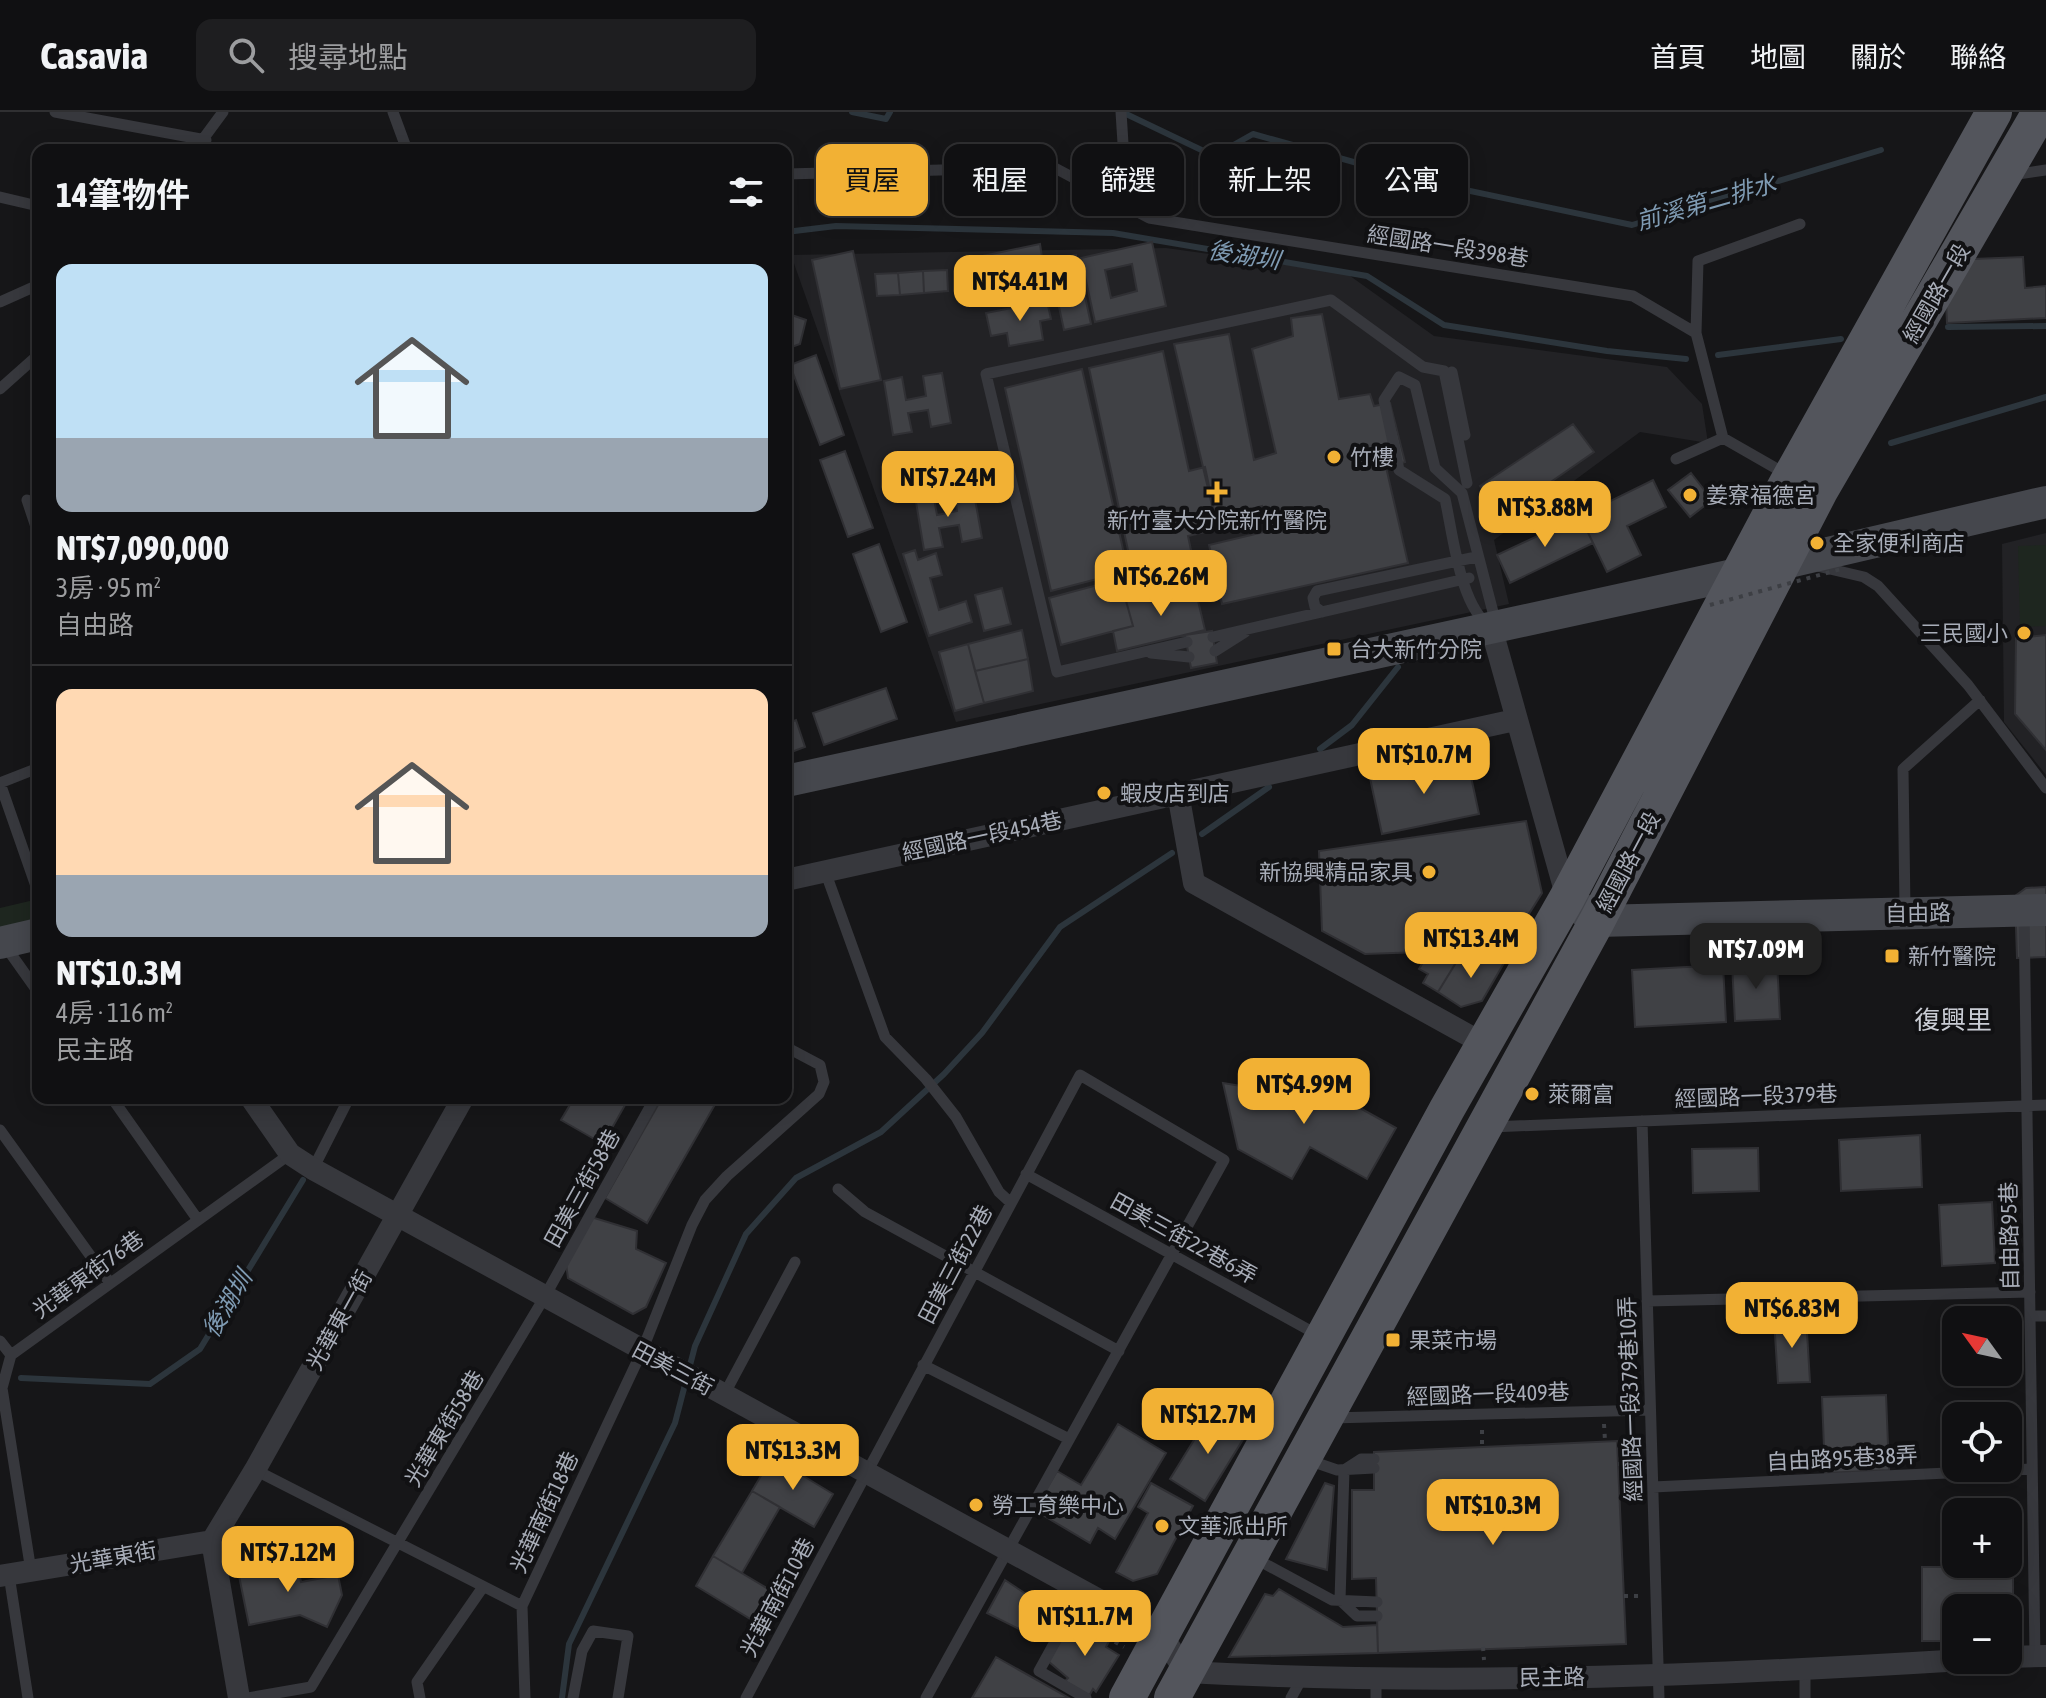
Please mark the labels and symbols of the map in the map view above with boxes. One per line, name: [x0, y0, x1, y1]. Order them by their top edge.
water label: 前溪第二排水: [1633, 169, 1780, 235]
street label: 經國路一段398巷: [1365, 220, 1531, 272]
water label: 後湖圳: [1206, 236, 1285, 274]
street label: 經國路一段: [1897, 239, 1975, 347]
pin: NT$4.41M: [937, 255, 1103, 323]
place label: 竹樓: [1350, 444, 1394, 470]
marker: 竹樓: [1325, 448, 1343, 466]
pin: NT$7.24M: [865, 451, 1031, 519]
marker: 新竹臺大分院新竹醫院: [1206, 481, 1228, 503]
pin: NT$3.88M: [1462, 481, 1628, 549]
place label: 姜寮福德宮: [1706, 482, 1816, 508]
marker: 姜寮福德宮: [1681, 486, 1699, 504]
place label: 新竹臺大分院新竹醫院: [1107, 507, 1327, 533]
place label: 全家便利商店: [1833, 530, 1965, 556]
marker: 全家便利商店: [1808, 534, 1826, 552]
pin: NT$6.26M: [1078, 550, 1244, 618]
place label: 三民國小: [1920, 620, 2008, 646]
marker: 三民國小: [2015, 624, 2033, 642]
place label: 台大新竹分院: [1350, 636, 1482, 662]
marker: 台大新竹分院: [1325, 640, 1343, 658]
pin: NT$10.7M: [1341, 728, 1507, 796]
place label: 蝦皮店到店: [1120, 780, 1230, 806]
marker: 蝦皮店到店: [1095, 784, 1113, 802]
street label: 經國路一段454巷: [900, 806, 1064, 866]
street label: 經國路一段: [1591, 807, 1665, 917]
place label: 新協興精品家具: [1259, 859, 1413, 885]
marker: 新協興精品家具: [1420, 863, 1438, 881]
street label: 自由路: [1885, 899, 1951, 927]
pin: NT$13.4M: [1388, 912, 1554, 980]
pin: NT$7.09M: [1673, 923, 1839, 991]
place label: 新竹醫院: [1908, 943, 1996, 969]
marker: 新竹醫院: [1883, 947, 1901, 965]
district label: 復興里: [1914, 1005, 1992, 1035]
pin: NT$4.99M: [1221, 1058, 1387, 1126]
street label: 經國路一段379巷: [1674, 1080, 1838, 1112]
place label: 萊爾富: [1548, 1081, 1614, 1107]
marker: 萊爾富: [1523, 1085, 1541, 1103]
street label: 田美三街58巷: [539, 1125, 625, 1251]
street label: 自由路95巷: [1995, 1181, 2023, 1291]
street label: 田美三街22巷6弄: [1106, 1187, 1262, 1289]
street label: 田美三街22巷: [913, 1200, 997, 1328]
street label: 光華東街76巷: [27, 1225, 149, 1323]
water label: 後湖圳: [197, 1264, 259, 1342]
street label: 光華東一街: [301, 1266, 377, 1374]
pin: NT$6.83M: [1709, 1282, 1875, 1350]
street label: 經國路一段379巷10弄: [1613, 1296, 1647, 1502]
north arrow: [1942, 1306, 2022, 1386]
place label: 果菜市場: [1409, 1327, 1497, 1353]
marker: 果菜市場: [1384, 1331, 1402, 1349]
street label: 田美三街: [628, 1336, 718, 1400]
street label: 光華東街58巷: [399, 1365, 489, 1491]
street label: 經國路一段409巷: [1406, 1378, 1570, 1410]
pin: NT$12.7M: [1125, 1388, 1291, 1456]
pin: NT$13.3M: [710, 1424, 876, 1492]
street label: 自由路95巷38弄: [1766, 1441, 1918, 1475]
street label: 光華南街18巷: [505, 1447, 583, 1577]
pin: NT$10.3M: [1410, 1479, 1576, 1547]
place label: 勞工育樂中心: [992, 1492, 1124, 1518]
marker: 勞工育樂中心: [967, 1496, 985, 1514]
place label: 文華派出所: [1178, 1513, 1288, 1539]
marker: 文華派出所: [1153, 1517, 1171, 1535]
pin: NT$7.12M: [205, 1526, 371, 1594]
street label: 光華南街10巷: [735, 1533, 819, 1661]
street label: 光華東街: [67, 1537, 159, 1577]
pin: NT$11.7M: [1002, 1590, 1168, 1658]
street label: 民主路: [1519, 1663, 1585, 1691]

